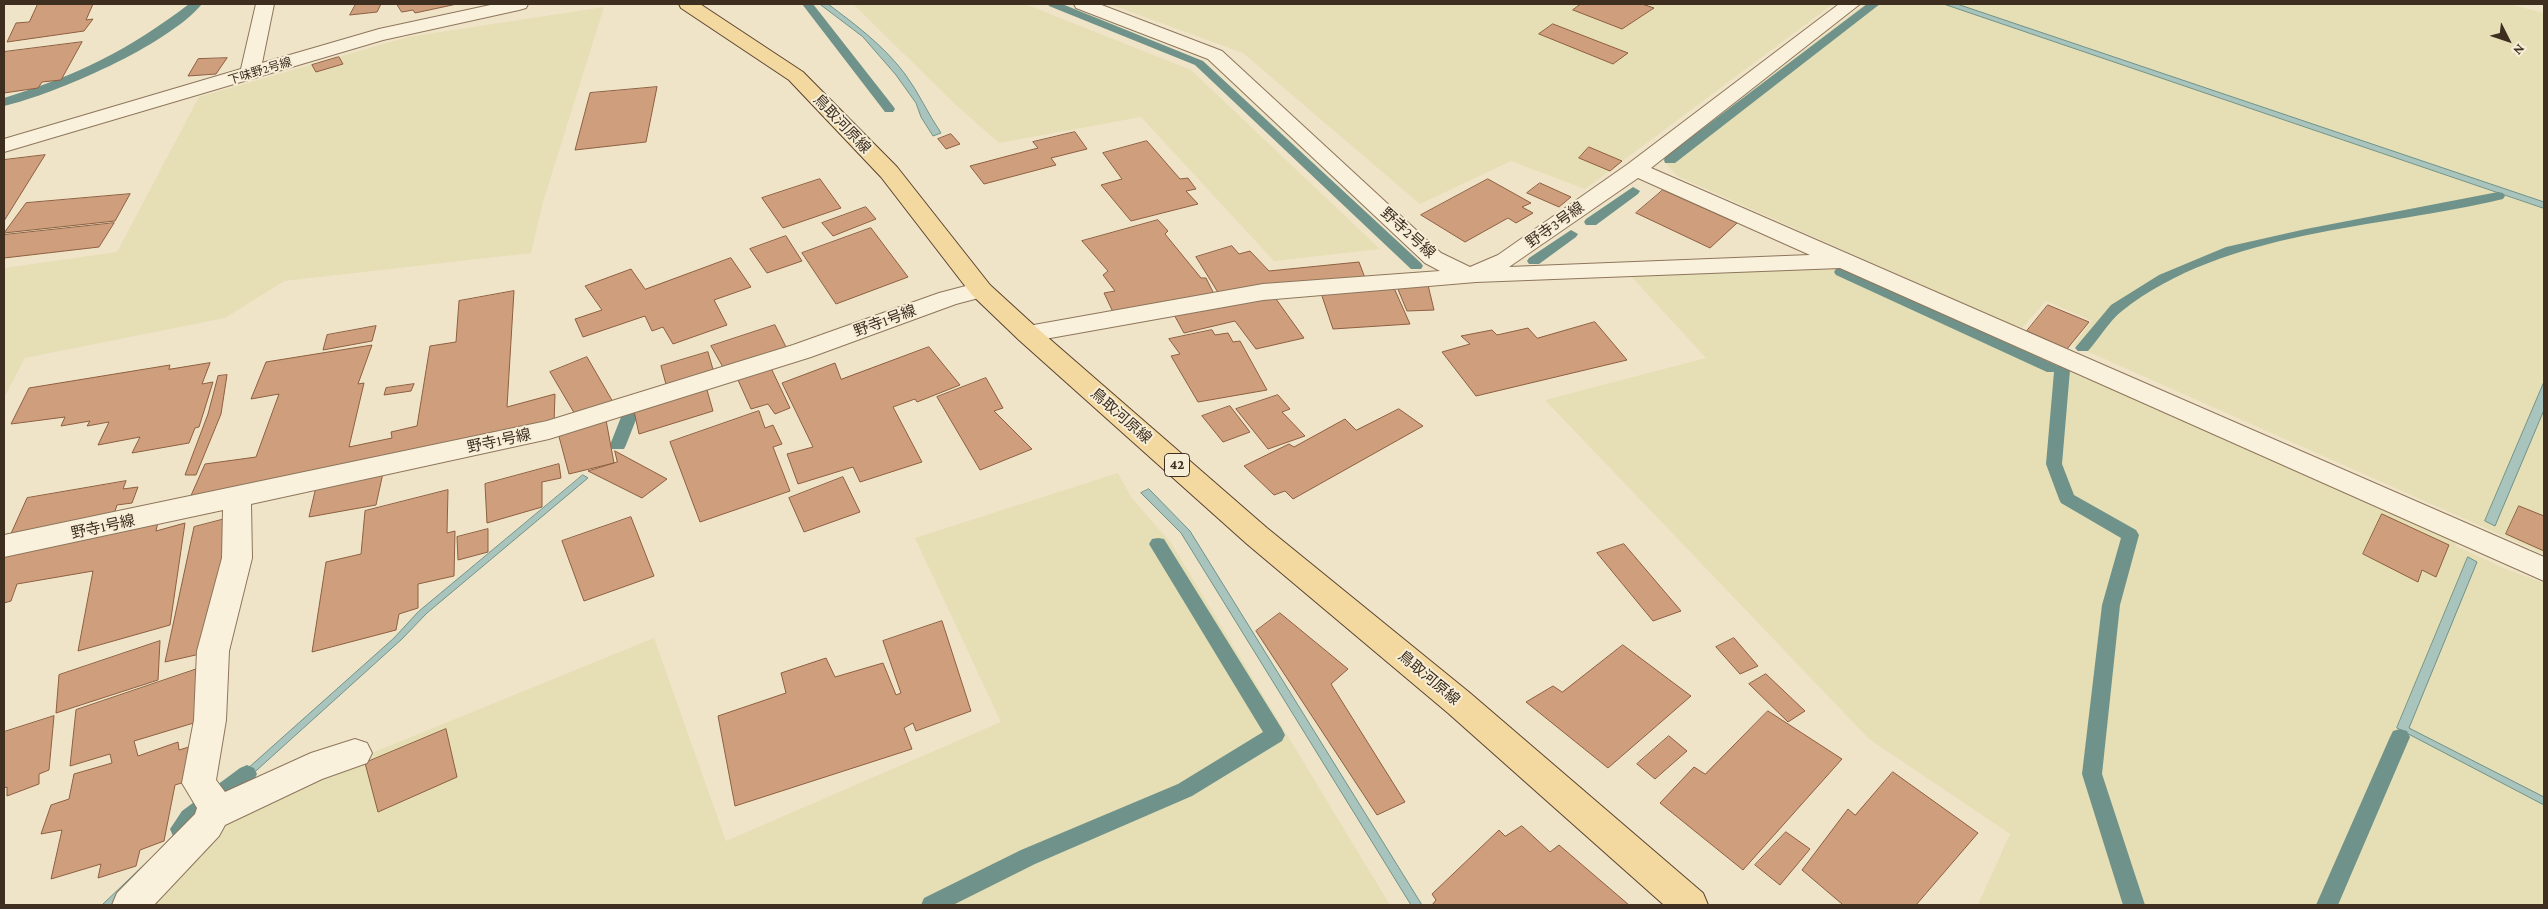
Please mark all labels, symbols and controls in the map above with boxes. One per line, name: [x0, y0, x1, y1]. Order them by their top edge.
north arrow: [2483, 15, 2533, 65]
text: N: [2510, 41, 2528, 59]
street label: 下味野2号線: [226, 55, 294, 87]
street label: 鳥取河原線: [809, 91, 875, 157]
street label: 野寺3号線: [1522, 198, 1588, 252]
street label: 野寺2号線: [1377, 204, 1439, 262]
street label: 野寺1号線: [851, 301, 919, 341]
street label: 鳥取河原線: [1087, 385, 1155, 447]
street label: 野寺1号線: [465, 425, 533, 457]
road number: 42: [1164, 454, 1190, 476]
street label: 野寺1号線: [69, 511, 137, 543]
street label: 鳥取河原線: [1394, 647, 1464, 709]

